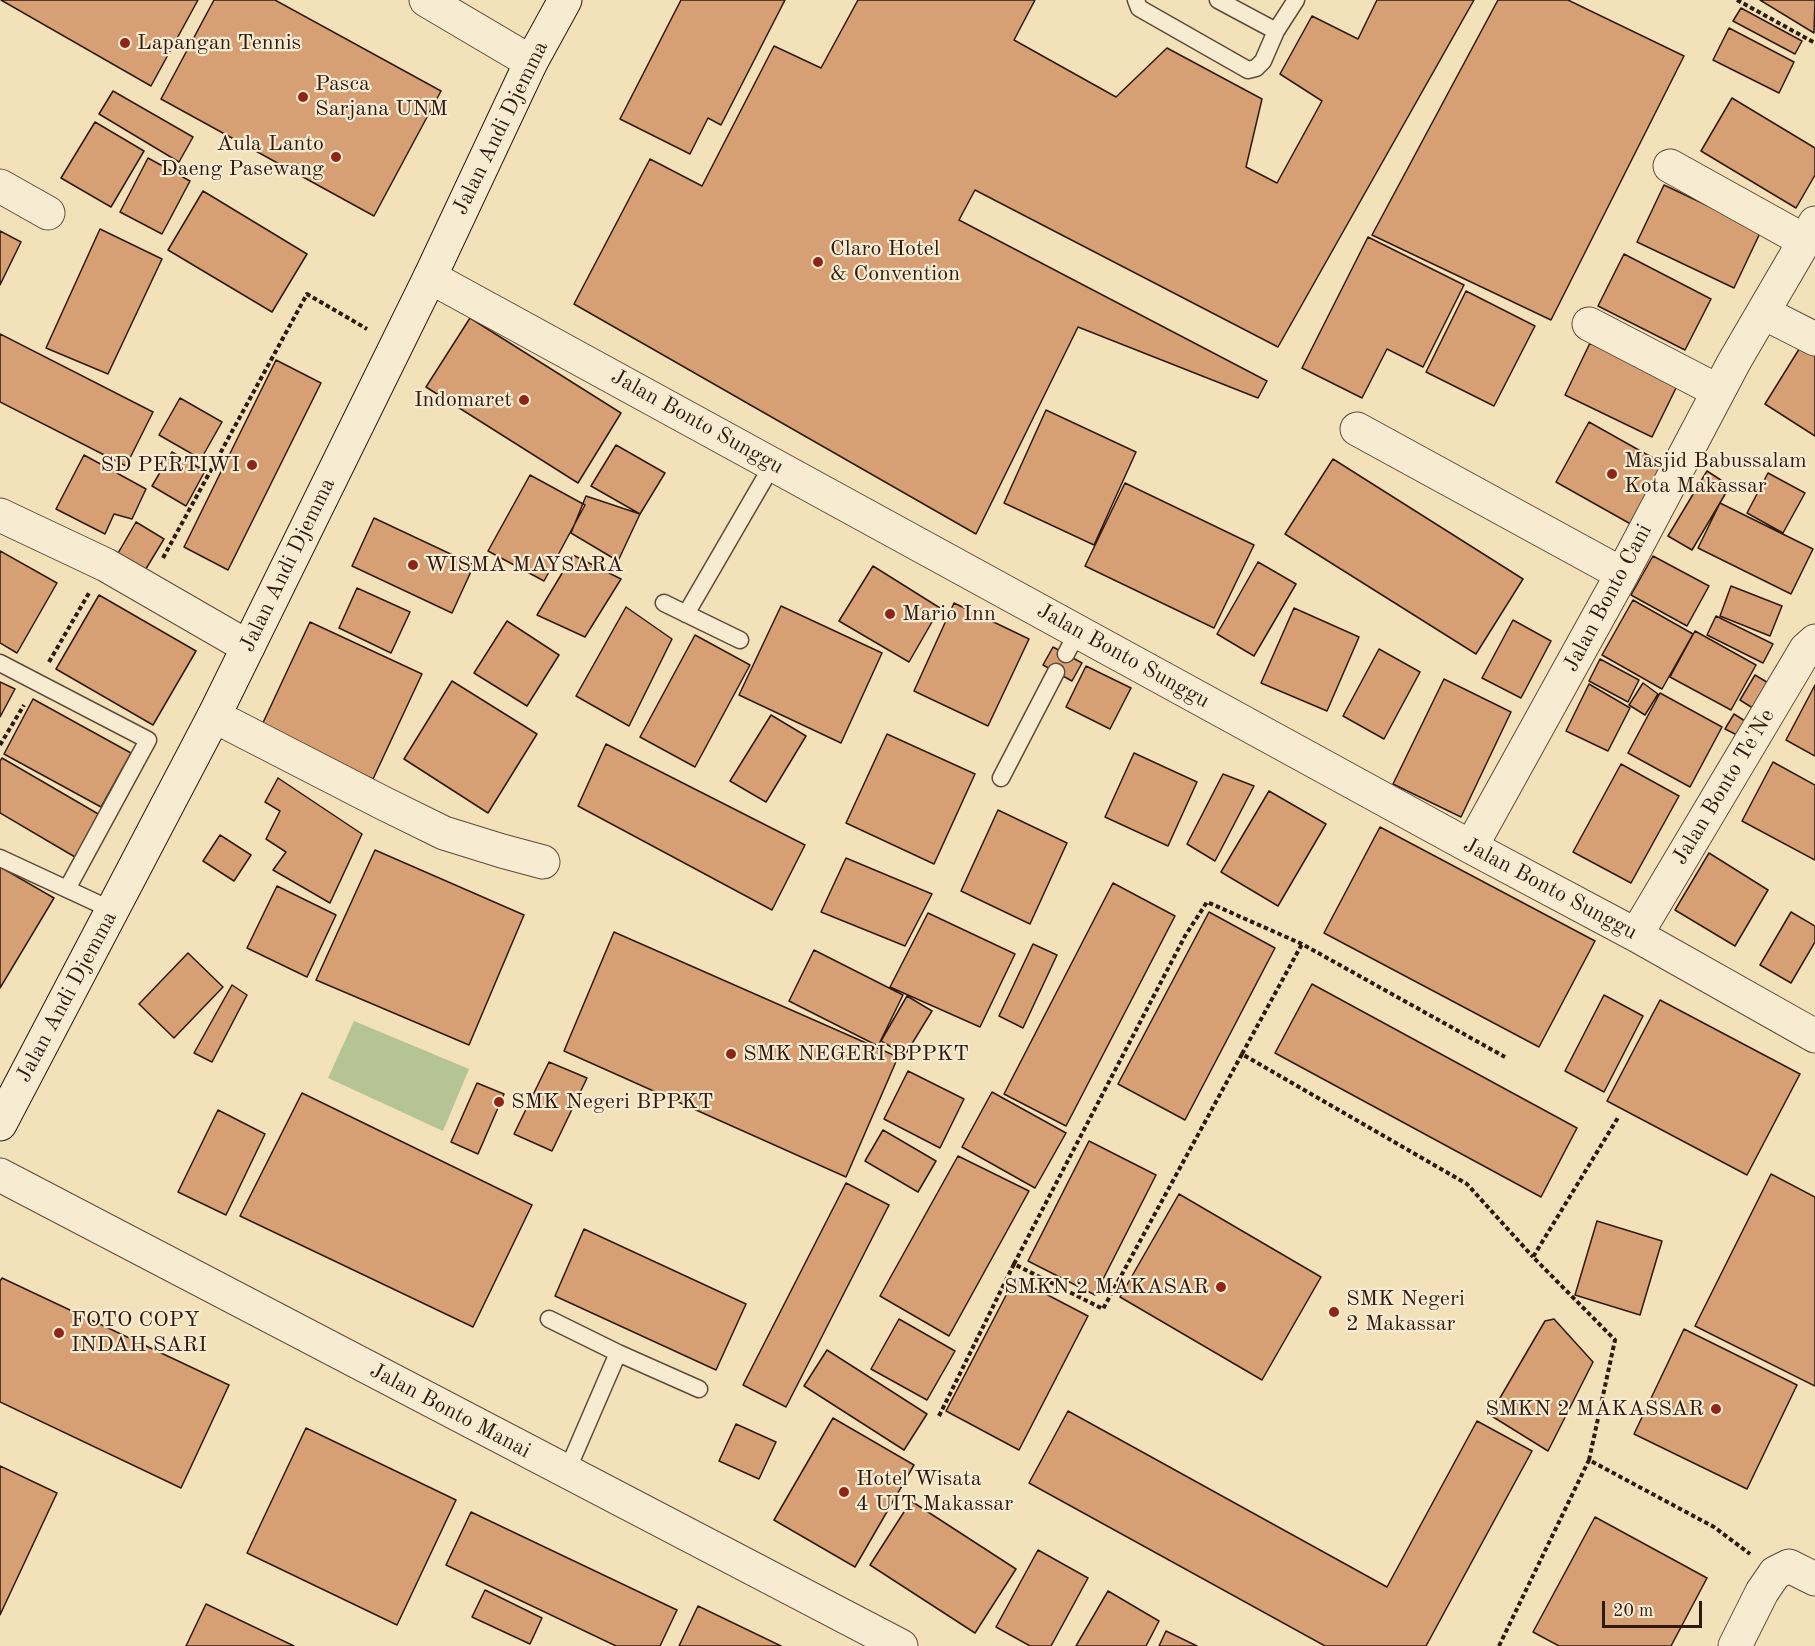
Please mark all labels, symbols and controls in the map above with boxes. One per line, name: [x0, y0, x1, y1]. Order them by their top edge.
place label: Lapangan Tennis: [137, 30, 301, 56]
marker: Lapangan Tennis: [118, 36, 132, 50]
street label: Jalan Andi Djemma: [447, 37, 555, 219]
place label: Pasca Sarjana UNM: [315, 71, 448, 122]
marker: Pasca Sarjana UNM: [296, 90, 310, 104]
place label: Aula Lanto Daeng Pasewang: [160, 131, 324, 182]
marker: Aula Lanto Daeng Pasewang: [329, 150, 343, 164]
place label: Claro Hotel & Convention: [830, 236, 960, 288]
marker: Claro Hotel & Convention: [811, 255, 825, 269]
street label: Jalan Bonto Sunggu: [606, 364, 788, 480]
place label: Indomaret: [414, 387, 512, 413]
marker: Indomaret: [517, 393, 531, 407]
place label: Masjid Babussalam Kota Makassar: [1624, 448, 1807, 500]
place label: SD PERTIWI: [101, 452, 240, 478]
marker: SD PERTIWI: [245, 458, 259, 472]
marker: Masjid Babussalam Kota Makassar: [1605, 467, 1619, 481]
street label: Jalan Andi Djemma: [234, 474, 342, 656]
street label: Jalan Bonto Cani: [1558, 520, 1658, 676]
place label: WISMA MAYSARA: [425, 552, 623, 578]
marker: WISMA MAYSARA: [406, 558, 420, 572]
street label: Jalan Bonto Sunggu: [1032, 598, 1214, 714]
place label: Mario Inn: [902, 601, 996, 627]
marker: Mario Inn: [883, 607, 897, 621]
street label: Jalan Bonto Te'Ne: [1667, 704, 1781, 870]
street label: Jalan Bonto Sunggu: [1459, 832, 1641, 946]
street label: Jalan Andi Djemma: [11, 907, 123, 1087]
place label: SMK NEGERI BPPKT: [743, 1041, 969, 1067]
marker: SMK NEGERI BPPKT: [724, 1047, 738, 1061]
place label: SMK Negeri BPPKT: [511, 1089, 713, 1115]
marker: SMK Negeri BPPKT: [492, 1095, 506, 1109]
place label: SMKN 2 MAKASAR: [1004, 1274, 1209, 1300]
marker: SMKN 2 MAKASAR: [1214, 1280, 1228, 1294]
place label: SMK Negeri 2 Makassar: [1346, 1286, 1465, 1338]
marker: SMK Negeri 2 Makassar: [1327, 1305, 1341, 1319]
place label: FOTO COPY INDAH SARI: [71, 1307, 207, 1358]
marker: FOTO COPY INDAH SARI: [52, 1326, 66, 1340]
street label: Jalan Bonto Manai: [365, 1357, 535, 1465]
place label: SMKN 2 MAKASSAR: [1485, 1396, 1704, 1422]
marker: SMKN 2 MAKASSAR: [1709, 1402, 1723, 1416]
place label: Hotel Wisata 4 UIT Makassar: [856, 1466, 1013, 1518]
marker: Hotel Wisata 4 UIT Makassar: [837, 1485, 851, 1499]
scale bar: [1605, 1589, 1706, 1627]
text: 20 m: [1613, 1602, 1653, 1620]

